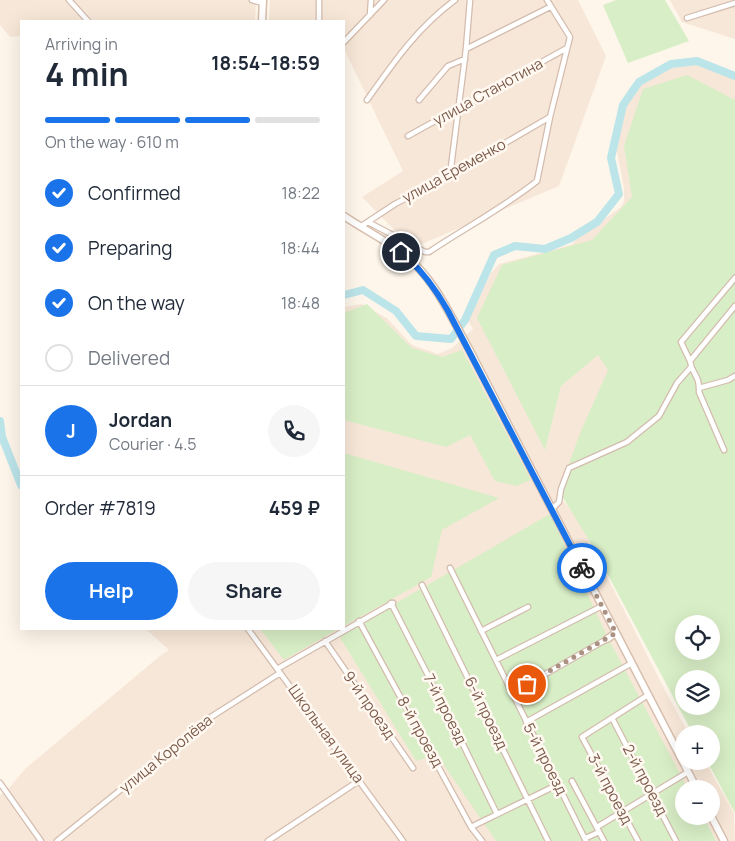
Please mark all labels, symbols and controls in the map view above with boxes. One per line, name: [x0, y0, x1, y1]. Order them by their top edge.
text: Arriving in: [45, 33, 118, 55]
text: 18:54–18:59: [211, 50, 320, 76]
text: 4 min: [45, 52, 129, 96]
street label: улица Станотина: [429, 53, 546, 130]
text: On the way · 610 m: [45, 131, 179, 153]
street label: улица Еременко: [398, 133, 509, 208]
icon: check: [45, 179, 73, 207]
text: Confirmed: [88, 180, 181, 206]
text: 18:22: [281, 182, 320, 204]
pin: [380, 231, 422, 273]
icon: check: [45, 234, 73, 262]
text: Preparing: [88, 235, 173, 261]
text: 18:44: [281, 237, 320, 259]
icon: home: [387, 238, 415, 266]
icon: check: [45, 289, 73, 317]
text: On the way: [88, 290, 185, 316]
text: 18:48: [281, 292, 320, 314]
text: Delivered: [88, 345, 170, 371]
button: phone: [268, 405, 320, 457]
text: Jordan: [109, 407, 172, 433]
text: J: [66, 418, 76, 444]
text: Courier · 4.5: [109, 433, 196, 455]
text: Order #7819: [45, 495, 156, 521]
text: 459 ₽: [269, 495, 320, 521]
courier: [557, 543, 607, 593]
icon: bike: [568, 554, 596, 582]
button: Help: [45, 562, 178, 620]
button: Share: [188, 562, 320, 620]
map controls: [675, 615, 720, 825]
button: locate: [675, 615, 720, 660]
pin: [506, 663, 548, 705]
street label: 9-й проезд: [338, 667, 401, 743]
street label: 7-й проезд: [419, 670, 472, 748]
icon: bag: [513, 670, 541, 698]
button: layers: [675, 670, 720, 715]
street label: 6-й проезд: [460, 673, 513, 753]
street label: Школьная улица: [284, 680, 369, 787]
street label: 8-й проезд: [392, 693, 449, 771]
street label: улица Королёва: [115, 710, 217, 798]
street label: 5-й проезд: [518, 719, 572, 798]
button: +: [675, 725, 720, 770]
street label: 2-й проезд: [618, 741, 673, 819]
street label: 3-й проезд: [583, 750, 638, 828]
button: −: [675, 780, 720, 825]

